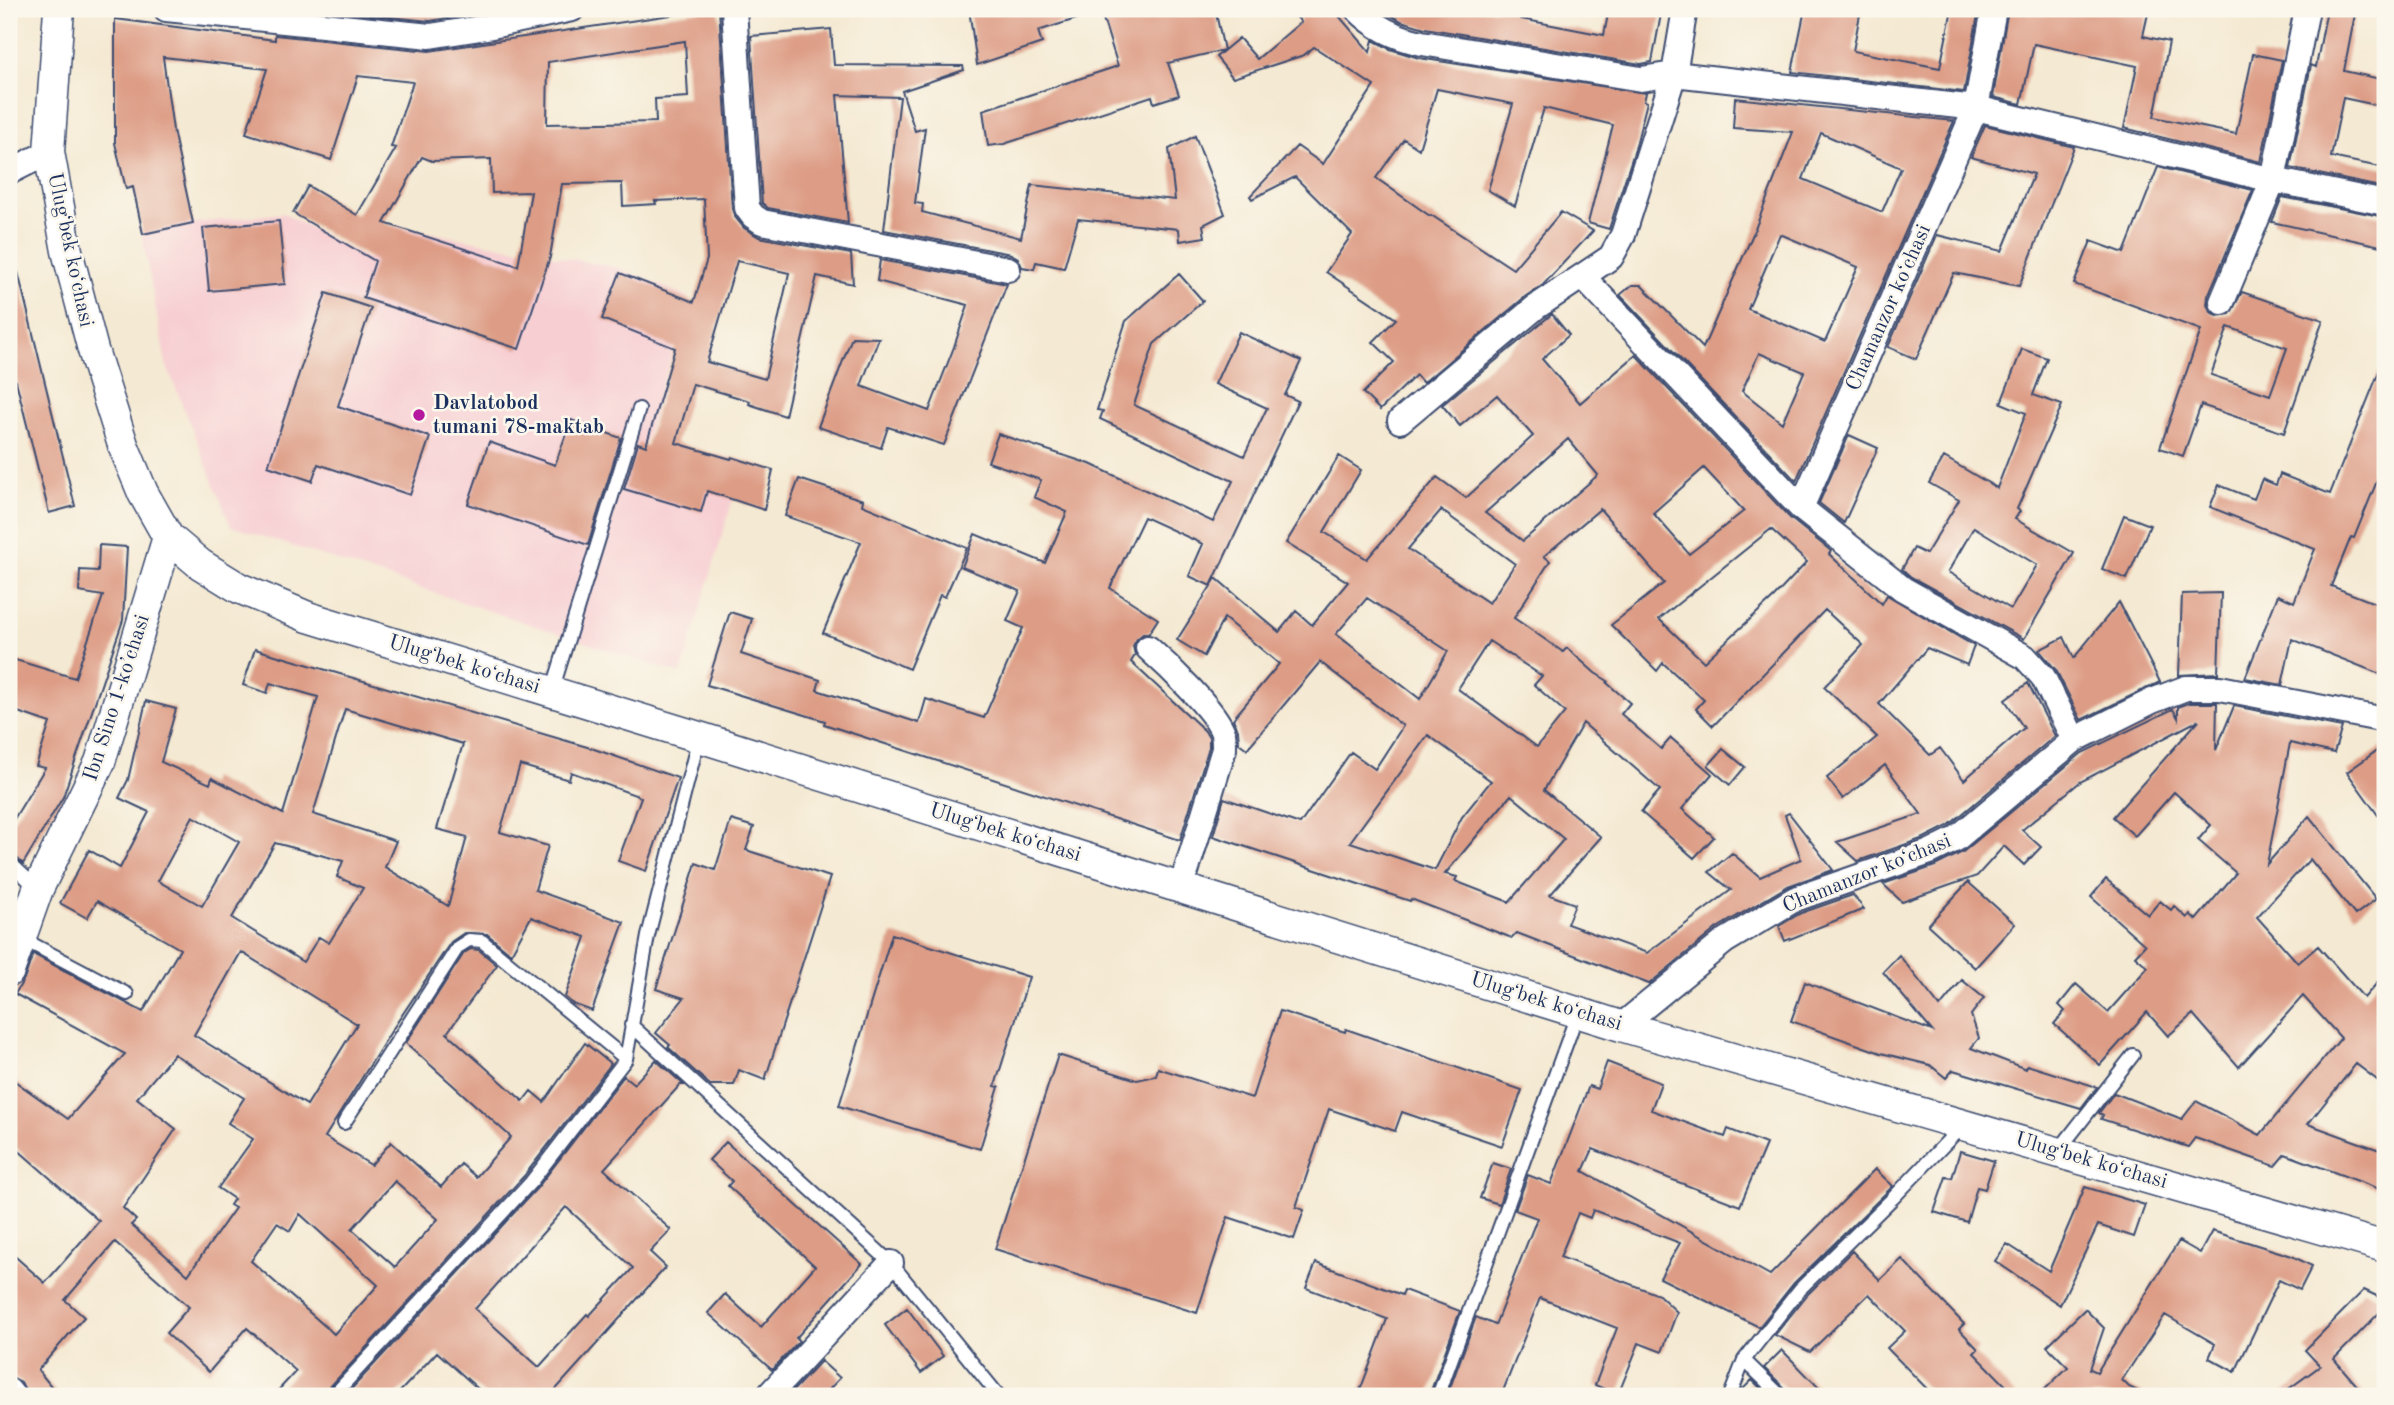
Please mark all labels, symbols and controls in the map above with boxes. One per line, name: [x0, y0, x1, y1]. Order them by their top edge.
street label: Ulugʻbek koʻchasi: [43, 171, 97, 329]
street label: Chamanzor koʻchasi: [1843, 222, 1935, 394]
place label: Davlatobod tumani 78-maktab: [433, 393, 604, 438]
marker: Davlatobod tumani 78-maktab: [411, 407, 427, 423]
street label: Ibn Sino 1-koʼchasi: [80, 612, 154, 784]
street label: Ulugʻbek koʻchasi: [386, 632, 542, 698]
street label: Ulugʻbek koʻchasi: [927, 800, 1083, 866]
street label: Chamanzor koʻchasi: [1780, 831, 1954, 917]
street label: Ulugʻbek koʻchasi: [1468, 969, 1624, 1035]
street label: Ulugʻbek koʻchasi: [2013, 1129, 2169, 1193]

